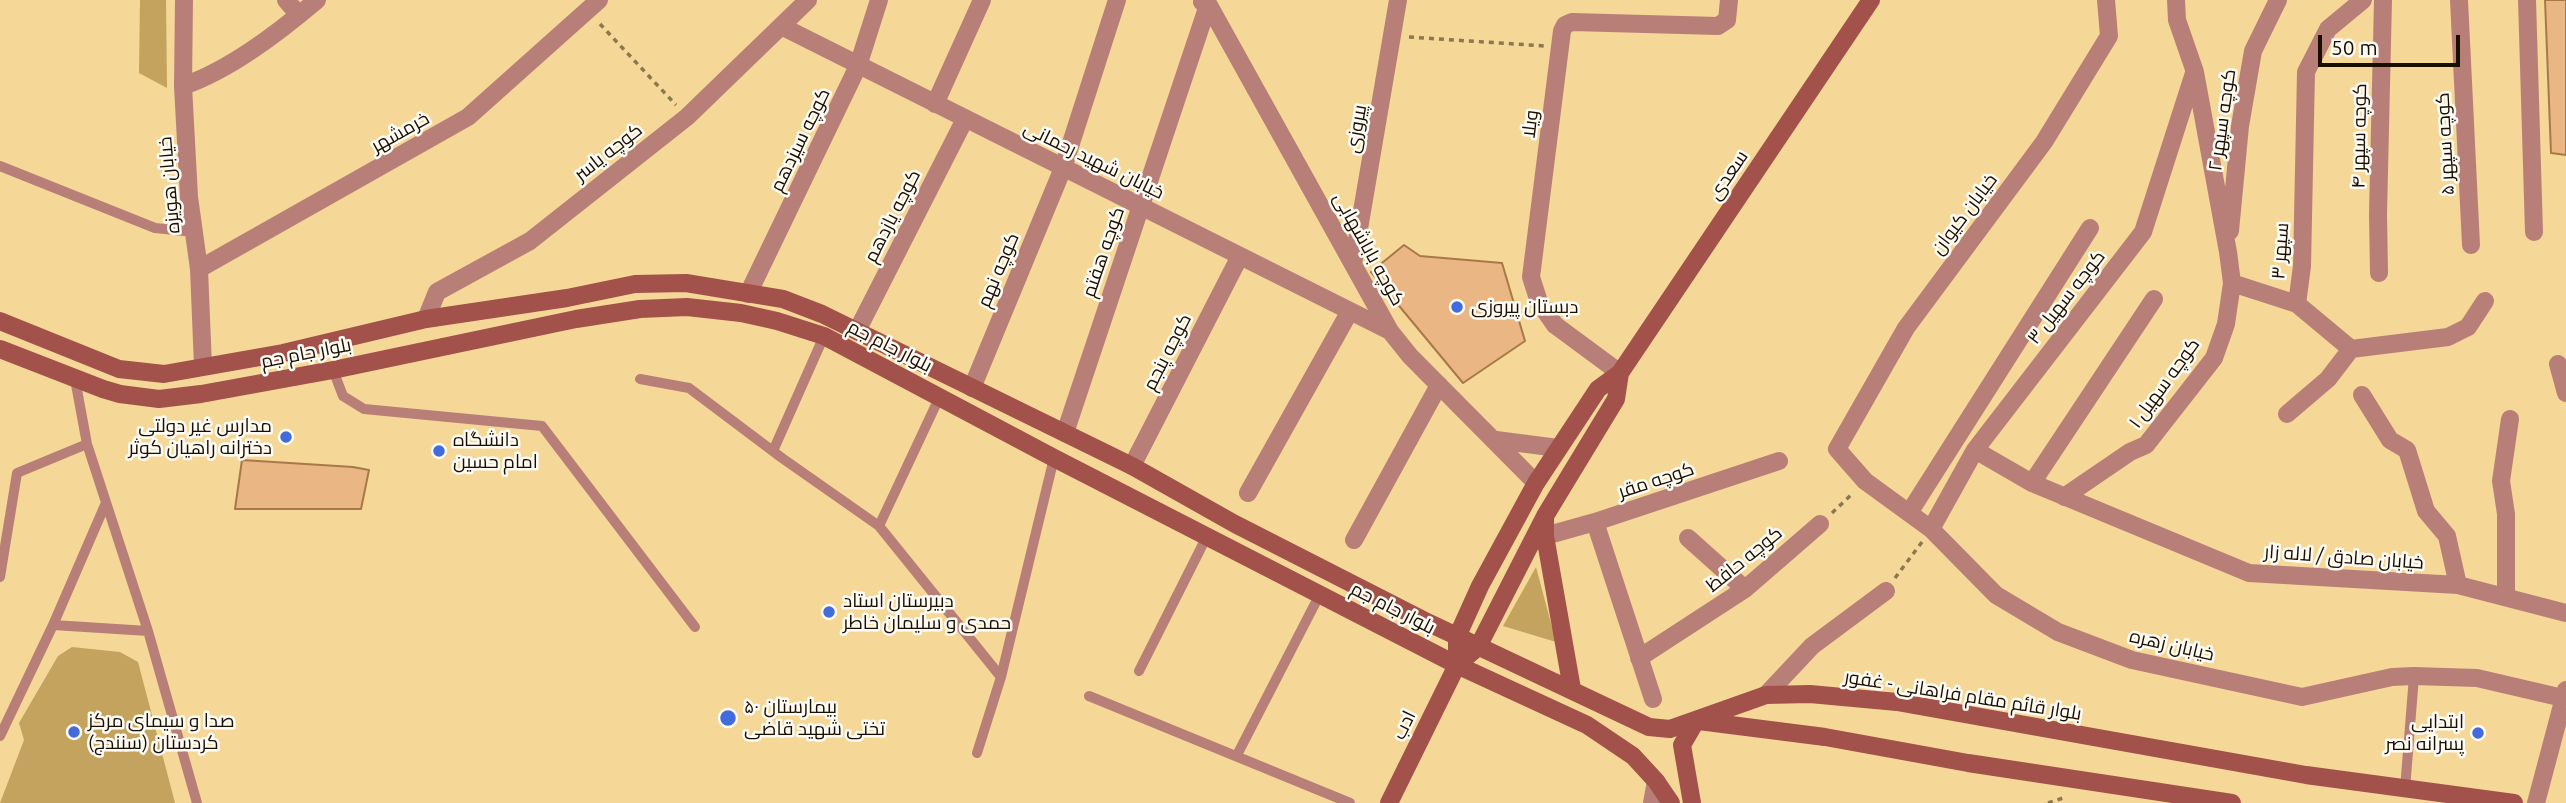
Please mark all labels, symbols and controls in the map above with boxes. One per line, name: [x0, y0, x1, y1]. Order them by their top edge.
scale bar: [2321, 21, 2463, 65]
text: 50 m: [2331, 35, 2378, 59]
street label: کوچه سپهر ۲: [2204, 68, 2240, 172]
street label: کوچه سپهر ۴: [2347, 83, 2371, 189]
street label: کوچه سیزدهم: [765, 84, 835, 196]
street label: کوچه سپهر ۵: [2431, 92, 2459, 196]
street label: پیروزی: [1341, 103, 1371, 155]
street label: خرمشهر: [367, 107, 433, 157]
street label: ویلا: [1517, 109, 1543, 139]
street label: خیابان شهید رحمانی: [1020, 116, 1168, 204]
street label: کوچه یاسر: [569, 118, 647, 186]
street label: خیابان هویزه: [153, 135, 185, 235]
street label: سعدی: [1703, 146, 1753, 204]
street label: کوچه یازدهم: [859, 166, 925, 266]
street label: خیابان کیوان: [1926, 169, 2002, 259]
street label: کوچه باباشهابی: [1329, 188, 1409, 310]
street label: کوچه هفتم: [1077, 204, 1129, 300]
street label: سپهر ۳: [2267, 222, 2293, 280]
street label: کوچه نهم: [972, 229, 1024, 311]
street label: کوچه سهیل ۳: [2022, 245, 2110, 349]
place label: دبستان پیروزی: [1471, 296, 1579, 318]
marker: دبستان پیروزی: [1449, 299, 1465, 315]
street label: کوچه پنجم: [1138, 310, 1196, 394]
street label: بلوار جام جم: [844, 315, 936, 377]
street label: بلوار جام جم: [259, 333, 353, 373]
street label: کوچه سهیل ۱: [2124, 333, 2204, 433]
place label: مدارس غیر دولتی دخترانه راهیان کوثر: [128, 415, 272, 459]
marker: مدارس غیر دولتی دخترانه راهیان کوثر: [278, 429, 294, 445]
place label: دانشگاه امام حسین: [453, 429, 538, 473]
marker: دانشگاه امام حسین: [431, 443, 447, 459]
street label: کوچه مقر: [1615, 457, 1697, 503]
street label: کوچه حافظ: [1701, 521, 1787, 597]
street label: خیابان صادق / لاله زار: [2264, 540, 2424, 574]
street label: بلوار جام جم: [1347, 577, 1439, 639]
place label: دبیرستان استاد حمدی و سلیمان خاطر: [843, 590, 1011, 634]
marker: دبیرستان استاد حمدی و سلیمان خاطر: [821, 604, 837, 620]
street label: خیابان زهره: [2127, 624, 2217, 666]
street label: بلوار قائم مقام فراهانی - غفور: [1843, 665, 2083, 725]
place label: بیمارستان ۵۰ تختی شهید قاضی: [744, 696, 885, 740]
street label: ادب: [1387, 707, 1421, 743]
marker: بیمارستان ۵۰ تختی شهید قاضی: [718, 708, 738, 728]
place label: صدا و سیمای مرکز کردستان (سنندج): [88, 710, 234, 754]
place label: ابتدایی پسرانه نصر: [2385, 711, 2464, 755]
marker: صدا و سیمای مرکز کردستان (سنندج): [66, 724, 82, 740]
marker: ابتدایی پسرانه نصر: [2470, 725, 2486, 741]

